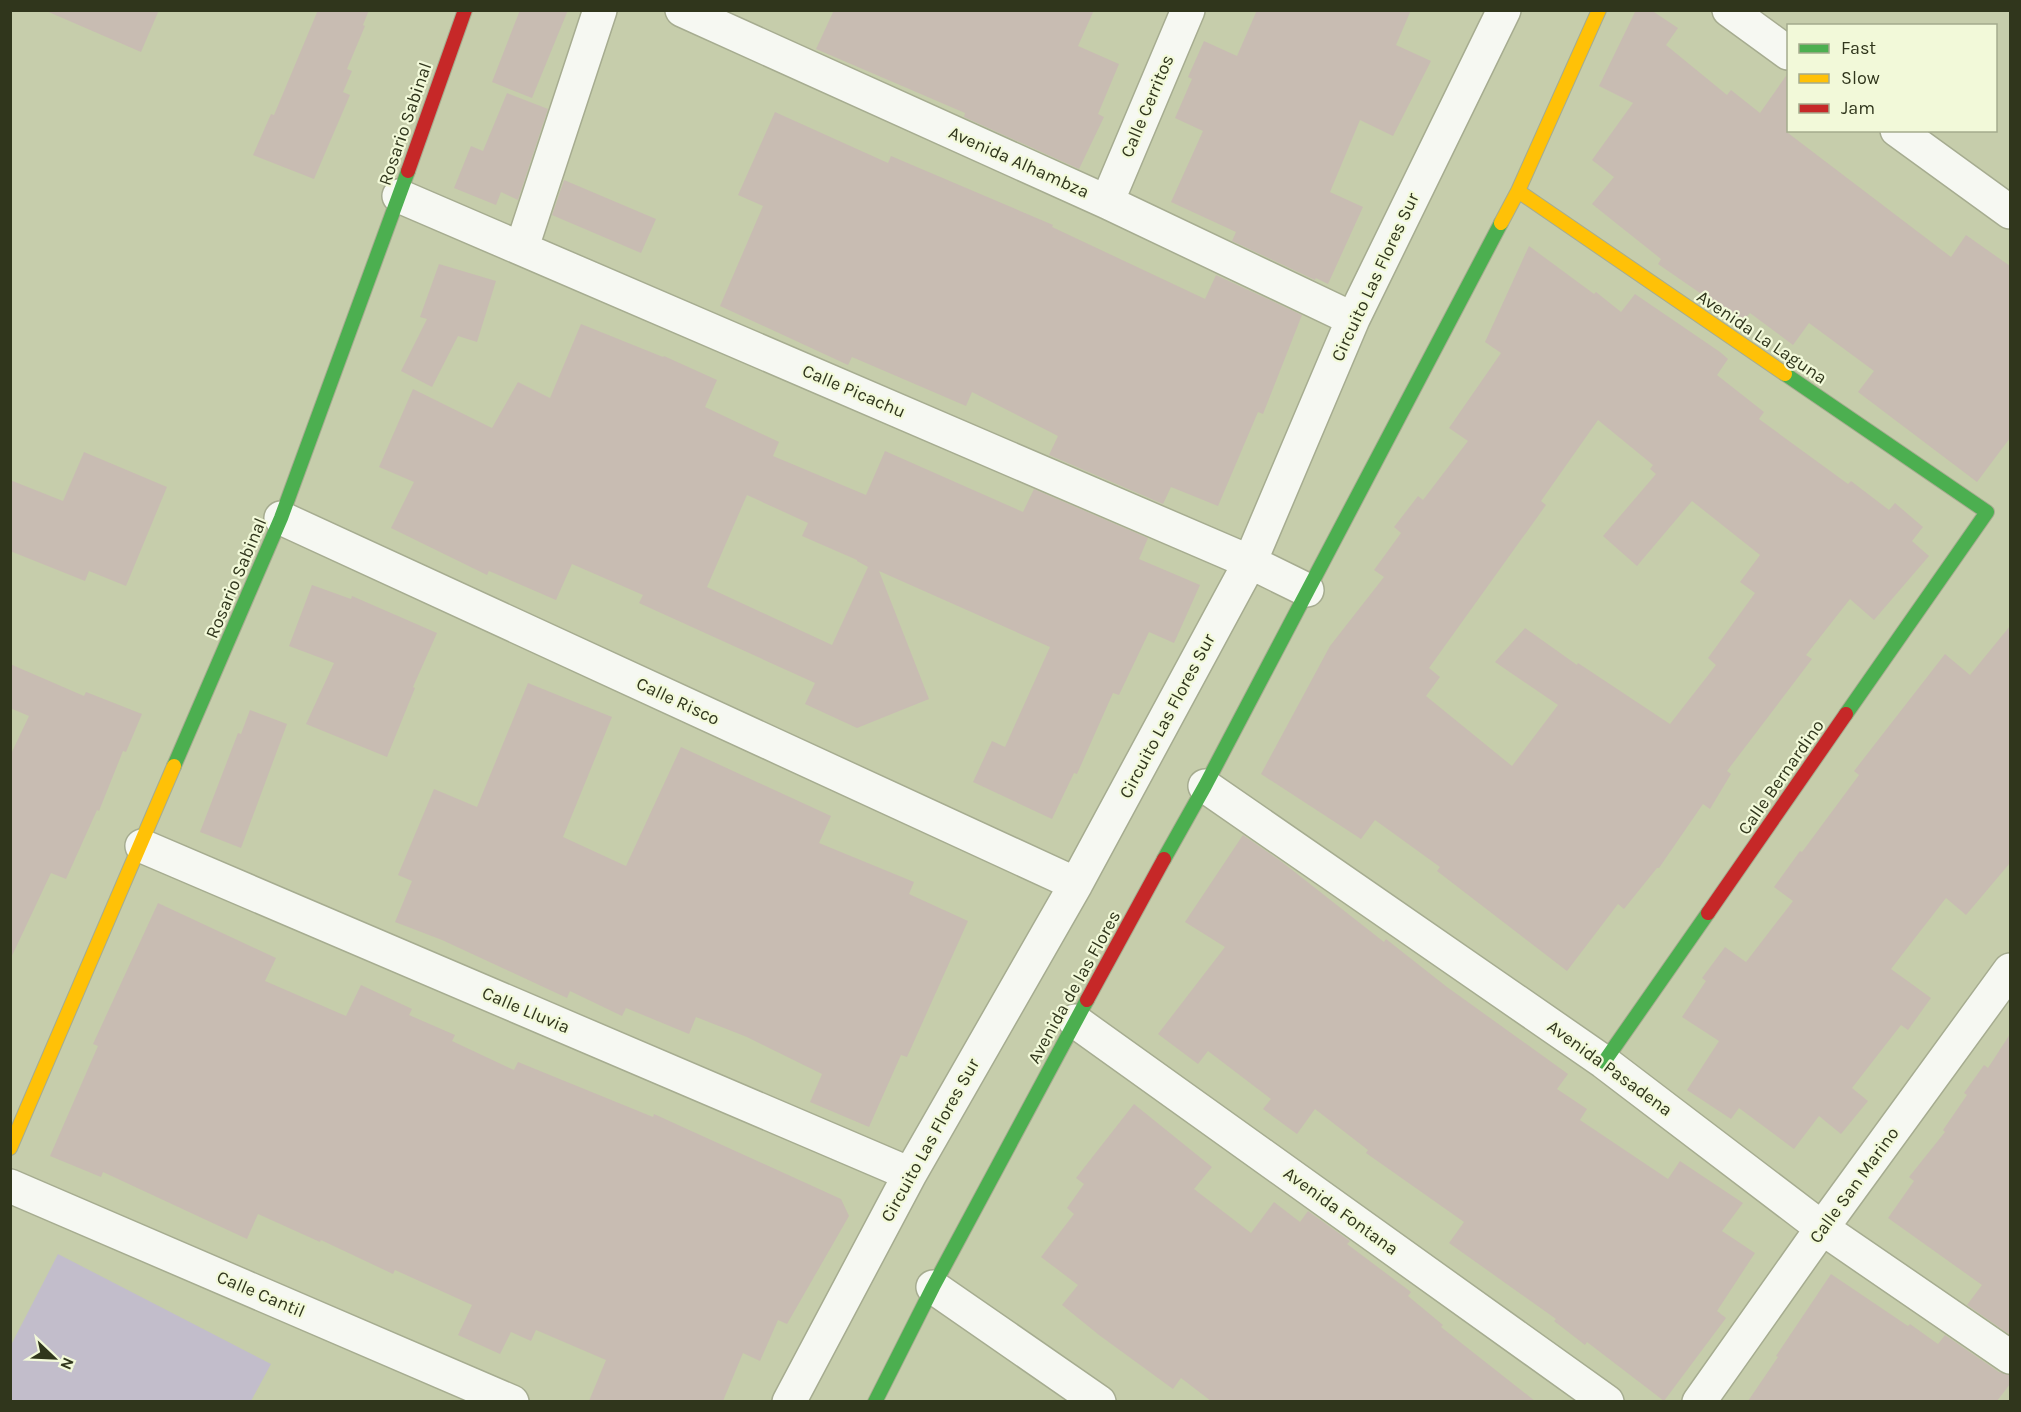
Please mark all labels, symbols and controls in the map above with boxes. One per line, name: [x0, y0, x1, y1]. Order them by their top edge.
legend: [1787, 24, 1997, 132]
text: Fast: [1841, 37, 1876, 59]
street label: Calle Cerritos: [1116, 51, 1178, 161]
street label: Rosario Sabinal: [374, 59, 436, 189]
text: Slow: [1841, 67, 1880, 89]
text: Jam: [1841, 97, 1875, 119]
street label: Avenida Alhambza: [945, 121, 1093, 203]
street label: Circuito Las Flores Sur: [1326, 189, 1424, 365]
street label: Avenida La Laguna: [1693, 285, 1831, 389]
street label: Calle Picachu: [799, 359, 909, 423]
street label: Rosario Sabinal: [201, 514, 271, 642]
street label: Circuito Las Flores Sur: [1114, 629, 1220, 802]
street label: Calle Risco: [633, 672, 723, 730]
street label: Calle Bernardino: [1733, 715, 1829, 839]
street label: Avenida de las Flores: [1023, 907, 1125, 1067]
street label: Calle Lluvia: [479, 982, 573, 1038]
street label: Avenida Pasadena: [1543, 1015, 1677, 1121]
street label: Circuito Las Flores Sur: [876, 1054, 984, 1226]
street label: Calle San Marino: [1804, 1123, 1904, 1247]
street label: Avenida Fontana: [1279, 1162, 1403, 1260]
street label: Calle Cantil: [214, 1266, 308, 1322]
north arrow: [24, 1328, 84, 1388]
text: N: [56, 1355, 78, 1373]

